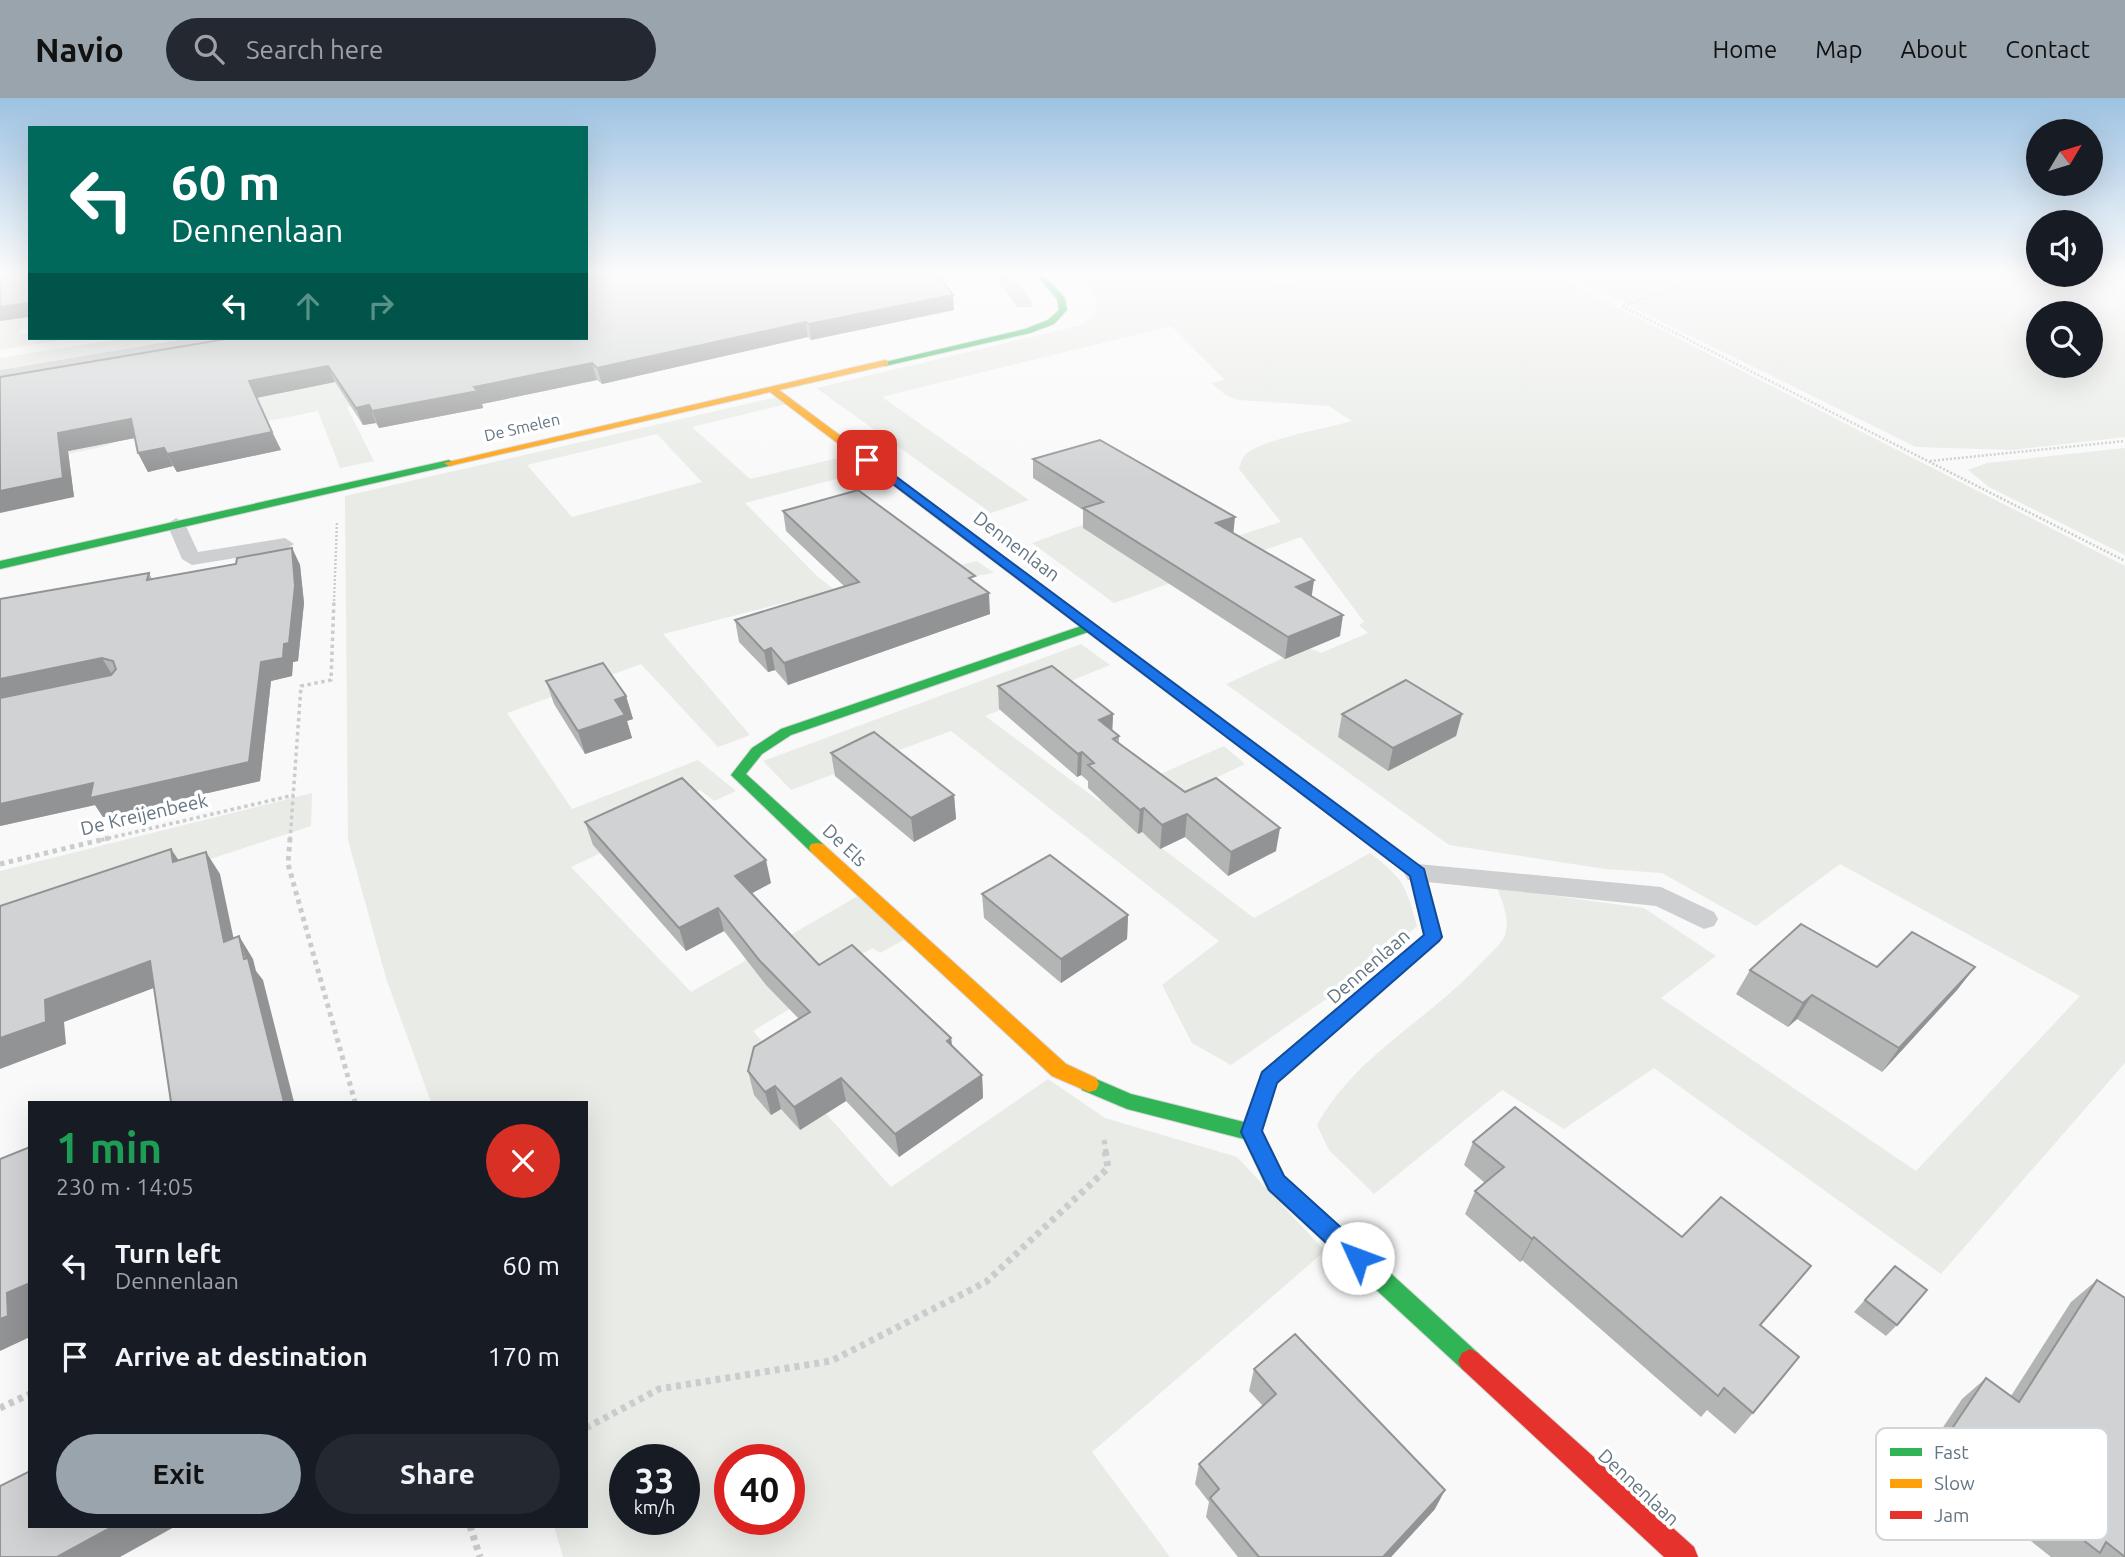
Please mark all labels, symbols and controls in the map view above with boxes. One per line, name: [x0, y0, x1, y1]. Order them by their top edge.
search box: [166, 18, 656, 81]
icon: search: [190, 30, 228, 68]
text: Navio: [35, 31, 124, 68]
text: Search here: [246, 35, 383, 64]
text: Home: [1712, 36, 1777, 63]
text: Map: [1815, 36, 1862, 63]
text: About: [1900, 36, 1967, 63]
text: Contact: [2005, 36, 2090, 63]
north arrow: [2026, 119, 2104, 196]
map controls: [2026, 119, 2103, 378]
icon: left: [56, 154, 147, 245]
text: 60 m: [171, 154, 280, 209]
button: sound: [2026, 210, 2103, 287]
text: Dennenlaan: [171, 212, 343, 248]
icon: left: [216, 287, 254, 325]
icon: ahead: [289, 287, 327, 325]
icon: right: [362, 287, 400, 325]
button: search: [2026, 301, 2103, 378]
street label: De Smelen: [482, 410, 562, 444]
pin: [837, 430, 897, 490]
icon: arrive: [848, 441, 886, 479]
street label: Dennenlaan: [970, 506, 1064, 586]
street label: De Kreijenbeek: [78, 789, 210, 839]
street label: De Els: [818, 819, 872, 871]
street label: Dennenlaan: [1322, 924, 1414, 1008]
text: 1 min: [56, 1124, 162, 1171]
button: close: [486, 1124, 560, 1198]
text: 230 m · 14:05: [56, 1174, 194, 1199]
position arrow: [1321, 1221, 1395, 1295]
text: Turn left: [115, 1239, 221, 1268]
icon: left: [56, 1247, 94, 1285]
text: 60 m: [502, 1251, 560, 1280]
text: Dennenlaan: [115, 1268, 239, 1293]
icon: arrive: [56, 1338, 94, 1376]
text: Arrive at destination: [115, 1342, 368, 1371]
text: 170 m: [488, 1342, 560, 1371]
legend: [1876, 1428, 2108, 1540]
button: Exit: [56, 1434, 301, 1514]
button: Share: [315, 1434, 560, 1514]
text: Fast: [1934, 1441, 1969, 1463]
speed limit sign: 40: [714, 1444, 805, 1535]
street label: Dennenlaan: [1594, 1444, 1684, 1530]
text: 33: [635, 1460, 674, 1500]
text: Slow: [1934, 1472, 1975, 1494]
text: km/h: [634, 1497, 675, 1517]
text: Jam: [1934, 1504, 1970, 1526]

